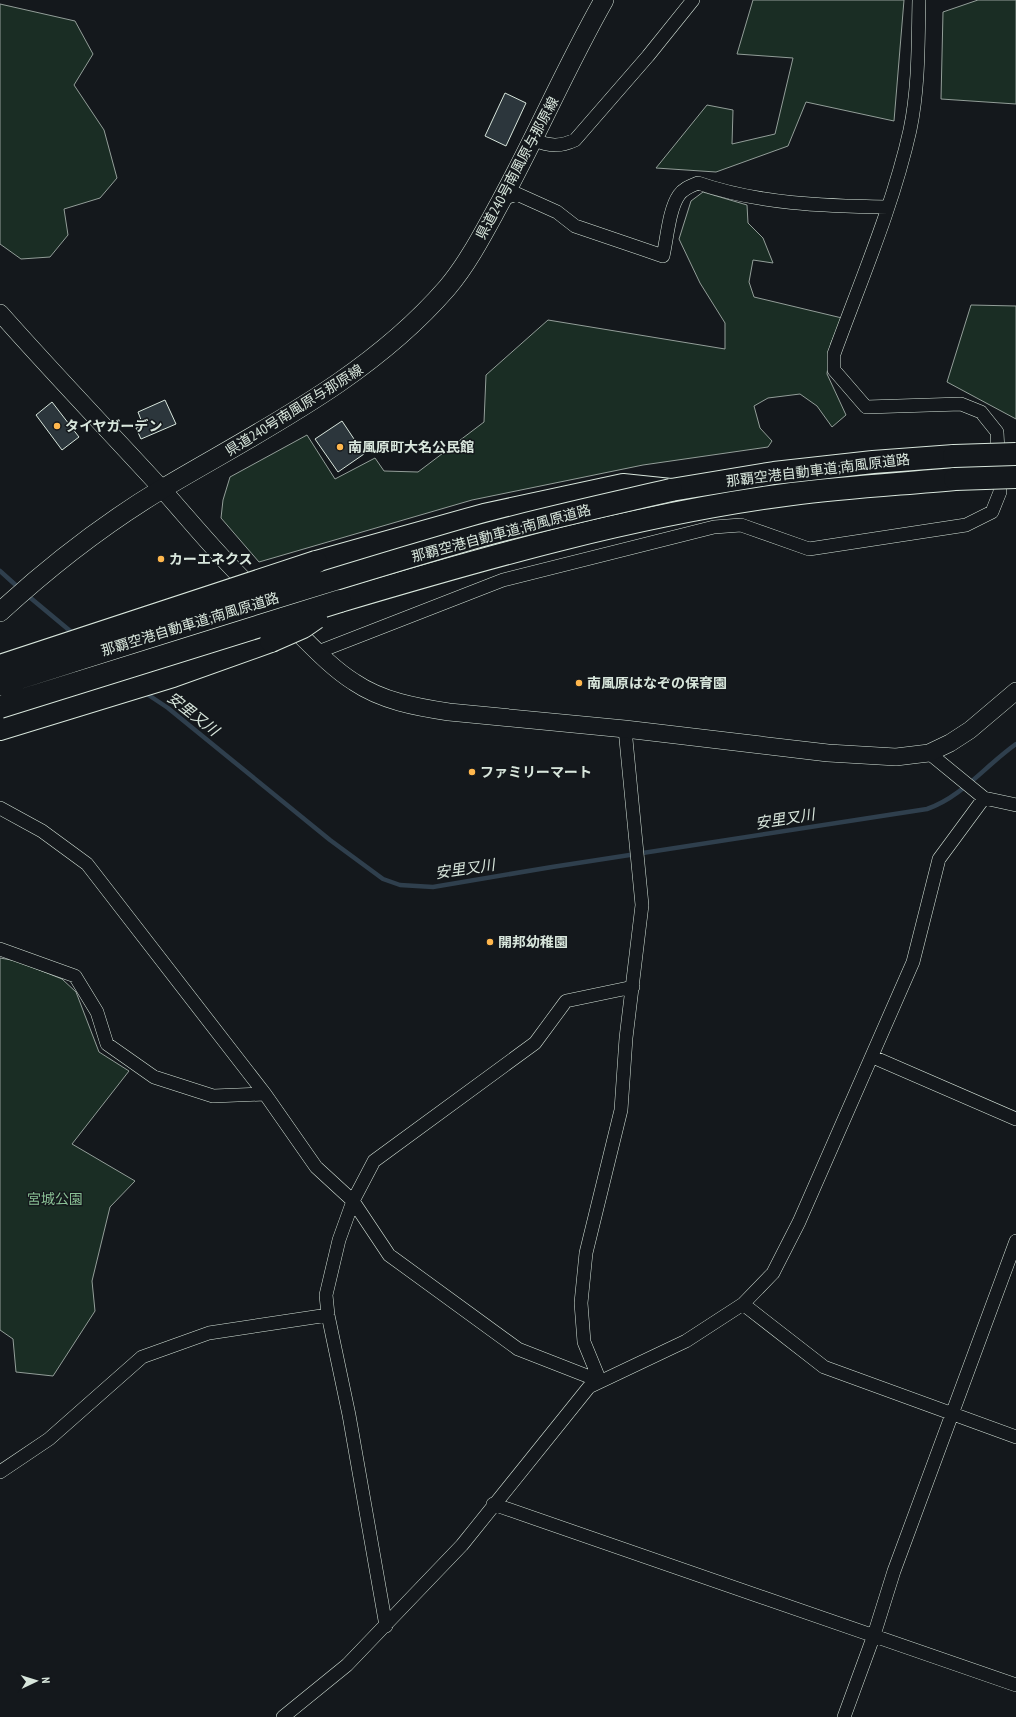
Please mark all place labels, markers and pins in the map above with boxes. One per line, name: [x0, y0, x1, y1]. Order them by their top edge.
place label: タイヤガーデン: [65, 417, 163, 435]
marker: タイヤガーデン: [52, 421, 62, 431]
place label: 南風原町大名公民館: [348, 438, 474, 456]
marker: 南風原町大名公民館: [335, 442, 345, 452]
place label: カーエネクス: [169, 550, 253, 568]
marker: カーエネクス: [156, 554, 166, 564]
place label: 南風原はなぞの保育園: [587, 674, 727, 692]
marker: 南風原はなぞの保育園: [574, 678, 584, 688]
place label: ファミリーマート: [480, 763, 592, 781]
marker: ファミリーマート: [467, 767, 477, 777]
place label: 開邦幼稚園: [498, 933, 568, 951]
marker: 開邦幼稚園: [485, 937, 495, 947]

